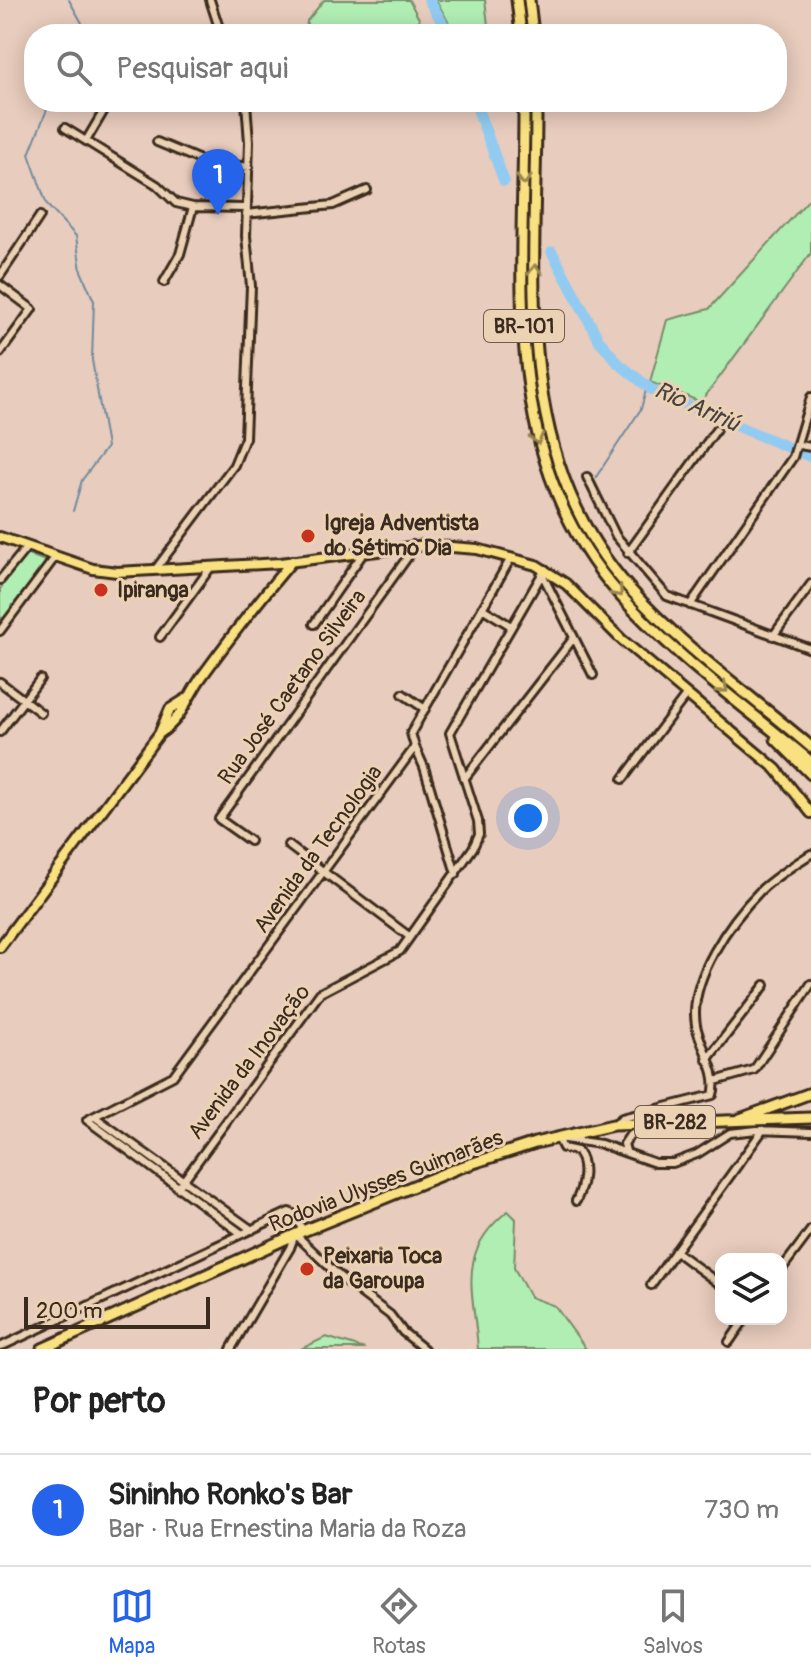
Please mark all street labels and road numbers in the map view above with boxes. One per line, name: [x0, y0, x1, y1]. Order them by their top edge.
road number: BR-101: [484, 310, 564, 342]
street label: Rua José Caetano Silveira: [212, 584, 372, 790]
street label: Avenida da Tecnologia: [248, 759, 388, 939]
street label: Avenida da Inovação: [182, 979, 317, 1145]
road number: BR-282: [635, 1106, 715, 1138]
street label: Rodovia Ulysses Guimarães: [265, 1123, 507, 1239]

